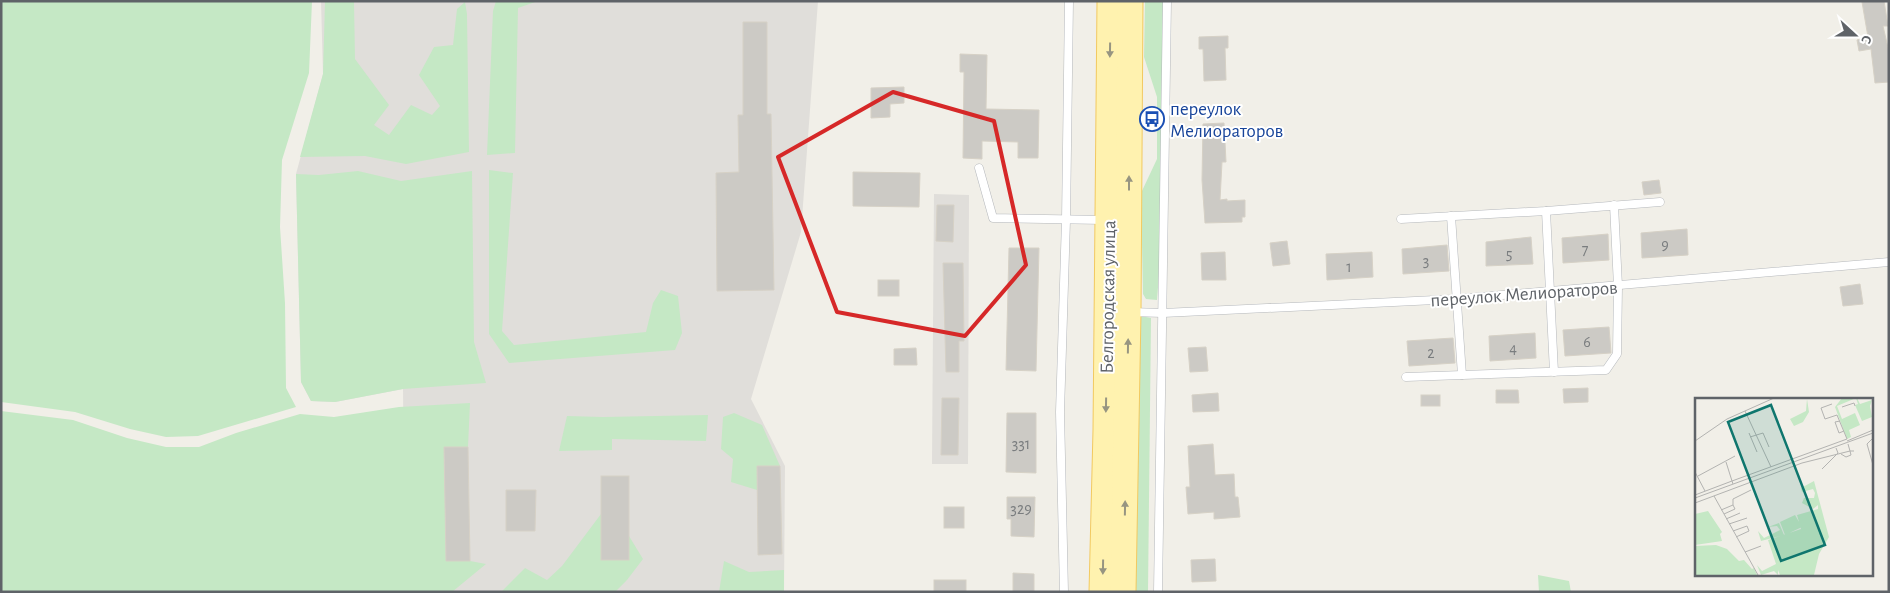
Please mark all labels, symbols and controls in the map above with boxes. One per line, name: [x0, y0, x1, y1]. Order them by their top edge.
north arrow: [1830, 10, 1880, 60]
text: С: [1858, 33, 1874, 46]
one-way arrow: [1106, 42, 1114, 58]
place label: переулок Мелиораторов: [1170, 100, 1283, 141]
bus stop icon: переулок Мелиораторов: [1139, 106, 1165, 132]
one-way arrow: [1125, 175, 1133, 191]
street label: Белгородская улица: [1098, 220, 1119, 374]
house number: 9: [1661, 237, 1669, 253]
house number: 7: [1582, 242, 1589, 258]
house number: 5: [1506, 246, 1512, 262]
house number: 3: [1423, 253, 1429, 269]
house number: 1: [1346, 259, 1352, 275]
street label: переулок Мелиораторов: [1430, 278, 1619, 311]
house number: 6: [1583, 334, 1591, 350]
one-way arrow: [1124, 337, 1132, 353]
house number: 4: [1509, 340, 1517, 356]
house number: 2: [1427, 345, 1435, 361]
one-way arrow: [1102, 397, 1110, 413]
inset map: [1695, 398, 1872, 576]
house number: 331: [1012, 436, 1030, 452]
one-way arrow: [1121, 500, 1129, 516]
house number: 329: [1010, 501, 1032, 517]
one-way arrow: [1098, 560, 1106, 576]

